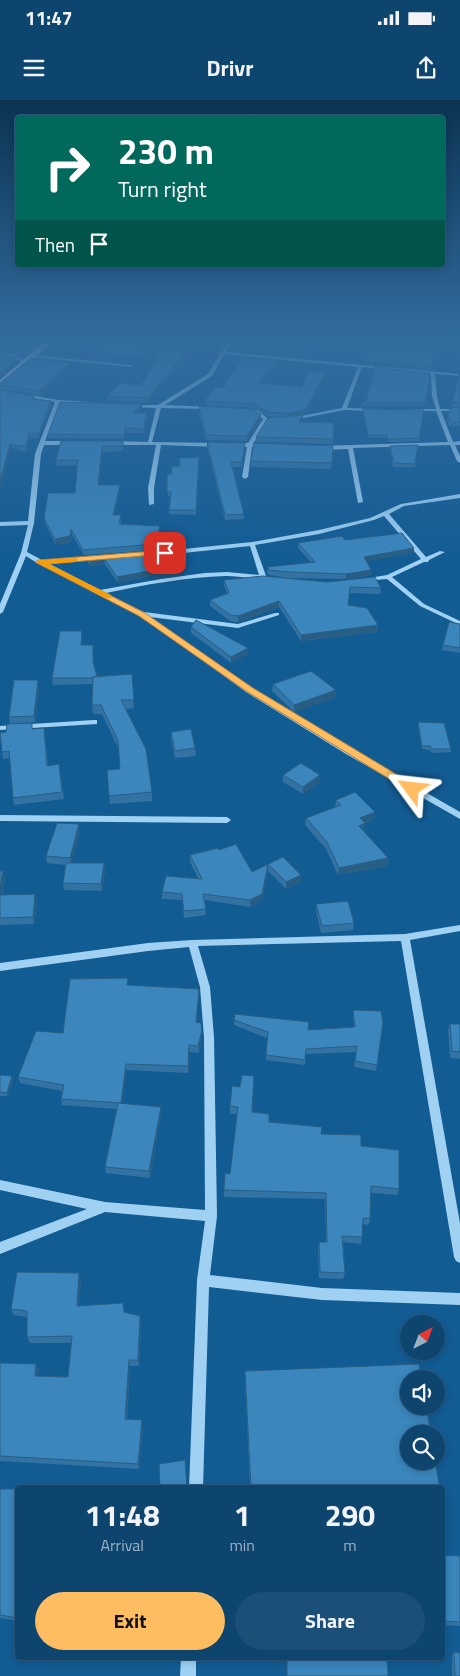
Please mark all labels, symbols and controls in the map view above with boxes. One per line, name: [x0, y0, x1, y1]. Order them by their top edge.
text: 11:47: [25, 3, 72, 32]
text: Drivr: [206, 51, 254, 85]
icon: menu: [20, 54, 48, 82]
icon: share: [412, 54, 440, 82]
text: 230 m: [118, 124, 214, 178]
icon: right: [35, 135, 100, 200]
text: Turn right: [118, 172, 207, 206]
text: Then: [35, 230, 75, 259]
icon: arrive: [85, 230, 113, 258]
pin: [144, 532, 186, 574]
icon: arrive: [151, 539, 179, 567]
position arrow: [385, 762, 437, 814]
north arrow: [400, 1315, 445, 1360]
map controls: [400, 1315, 445, 1470]
button: sound: [400, 1370, 445, 1415]
button: search: [400, 1425, 445, 1470]
text: 11:48: [85, 1492, 160, 1538]
text: 1: [234, 1492, 251, 1538]
text: 290: [325, 1492, 375, 1538]
text: Arrival: [101, 1533, 144, 1557]
text: min: [229, 1533, 255, 1557]
text: m: [343, 1533, 357, 1557]
button: Exit: [35, 1592, 225, 1650]
button: Share: [235, 1592, 425, 1650]

